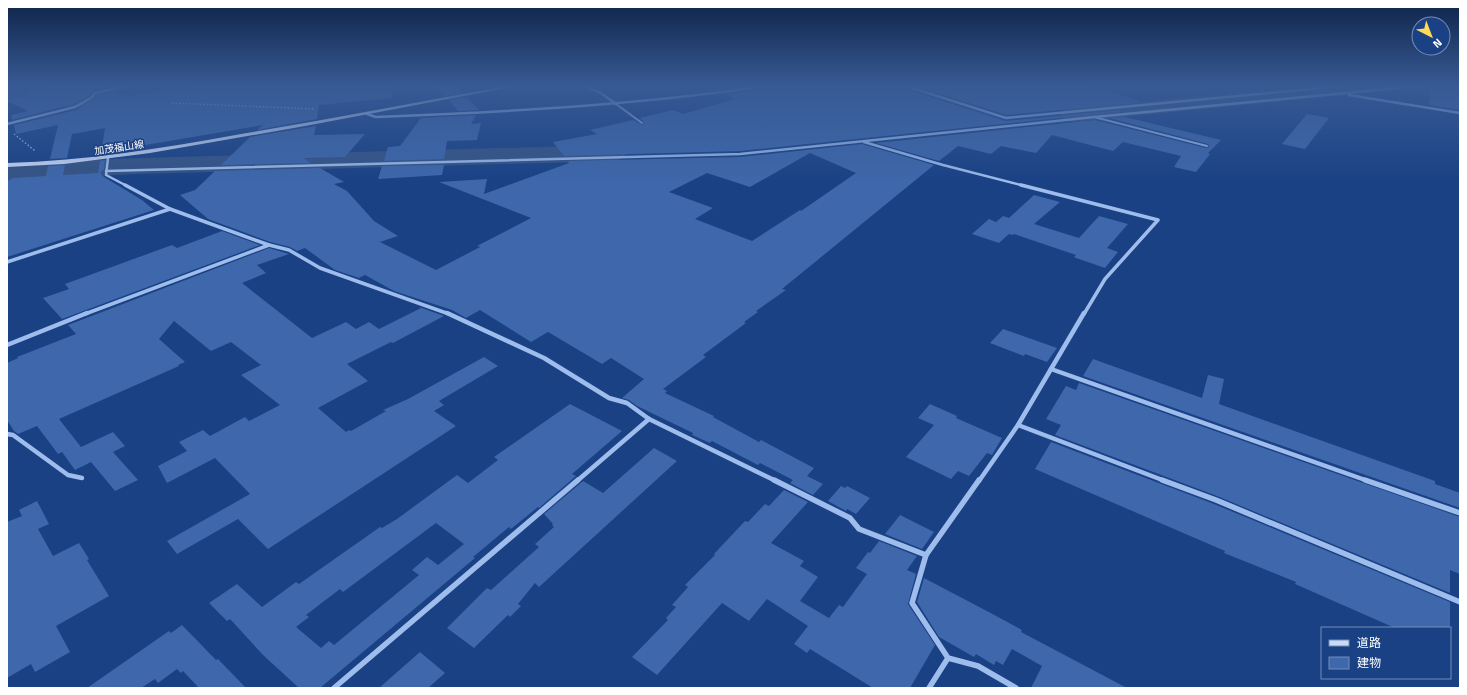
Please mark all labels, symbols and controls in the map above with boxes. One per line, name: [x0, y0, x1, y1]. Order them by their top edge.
north arrow: [1411, 16, 1451, 56]
text: N: [1430, 35, 1446, 52]
street label: 加茂福山線: [93, 137, 145, 158]
legend: [1321, 627, 1451, 679]
text: 道路: [1357, 633, 1381, 652]
text: 建物: [1357, 653, 1381, 672]

